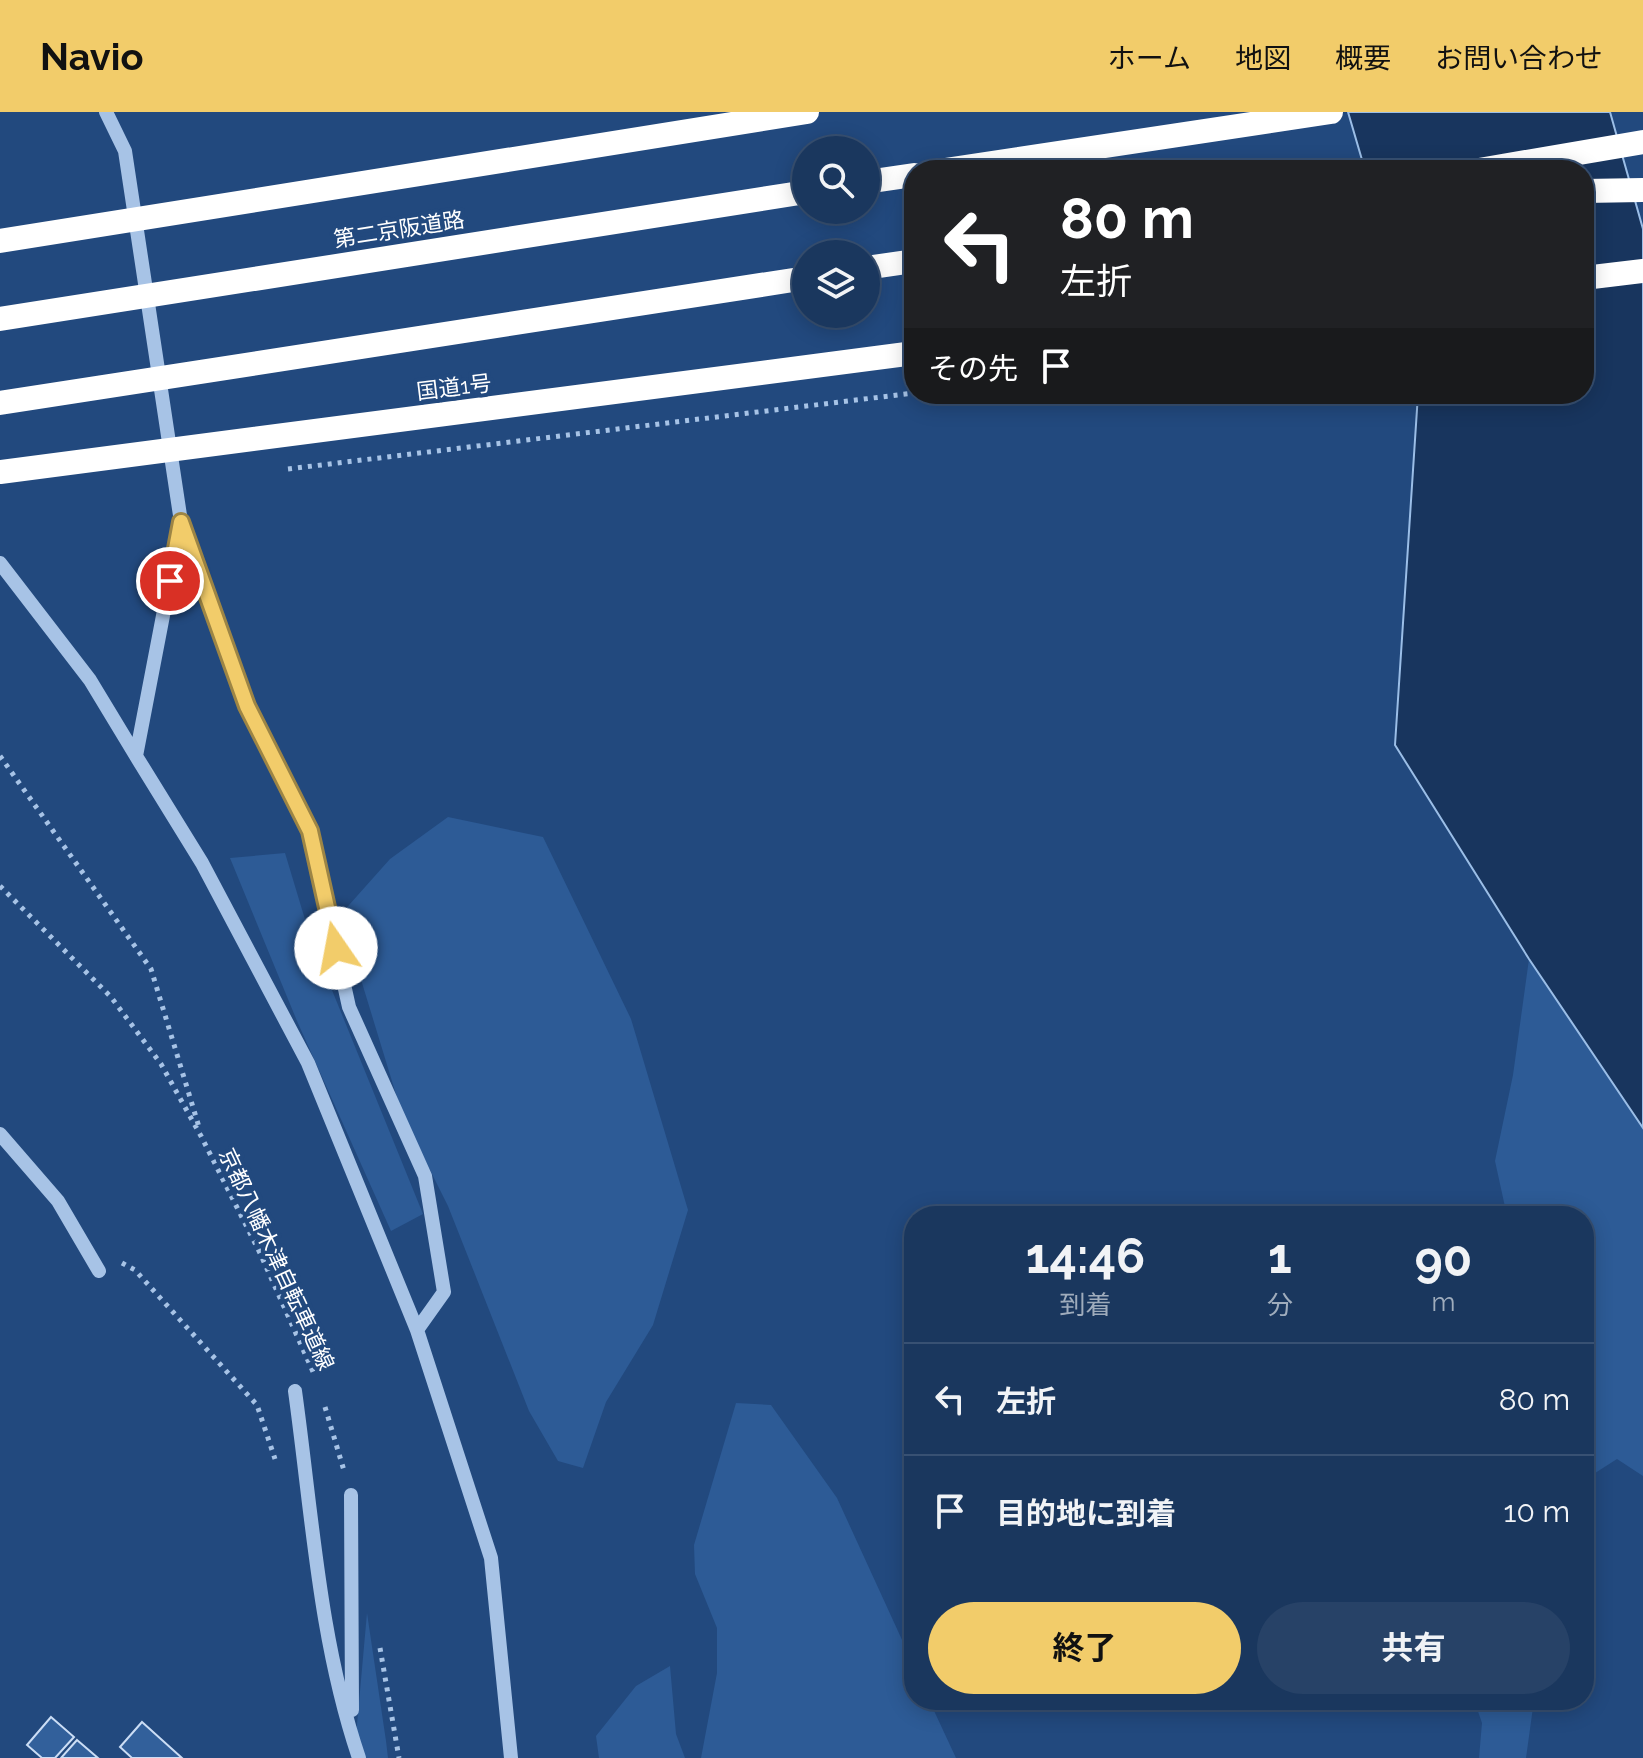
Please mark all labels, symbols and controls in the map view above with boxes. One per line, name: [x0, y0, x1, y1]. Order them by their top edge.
text: Navio: [40, 34, 143, 79]
text: ホーム: [1108, 42, 1191, 75]
text: 地図: [1235, 42, 1291, 75]
text: 概要: [1335, 42, 1391, 75]
text: お問い合わせ: [1435, 42, 1603, 75]
map controls: [792, 136, 880, 328]
button: search: [792, 136, 880, 224]
text: 80 m: [1060, 185, 1194, 251]
icon: left: [928, 192, 1032, 296]
street label: 第二京阪道路: [332, 206, 466, 252]
button: layers: [792, 240, 880, 328]
text: 左折: [1060, 260, 1132, 302]
icon: arrive: [1034, 344, 1078, 388]
text: その先: [928, 351, 1018, 386]
street label: 国道1号: [415, 370, 493, 404]
pin: [136, 547, 204, 615]
icon: arrive: [148, 559, 192, 603]
position arrow: [294, 906, 378, 990]
street label: 京都八幡木津自転車道線: [214, 1144, 340, 1374]
text: 14:46: [1026, 1228, 1145, 1284]
text: 1: [1268, 1228, 1292, 1284]
text: 90: [1415, 1231, 1472, 1287]
text: m: [1431, 1287, 1455, 1317]
text: 到着: [1059, 1290, 1111, 1320]
text: 分: [1267, 1290, 1293, 1320]
icon: left: [928, 1377, 972, 1421]
text: 80 m: [1499, 1382, 1570, 1417]
text: 左折: [996, 1384, 1056, 1419]
icon: arrive: [928, 1489, 972, 1533]
text: 10 m: [1504, 1494, 1570, 1529]
text: 目的地に到着: [996, 1496, 1176, 1531]
button: 終了: [928, 1602, 1241, 1694]
button: 共有: [1257, 1602, 1570, 1694]

